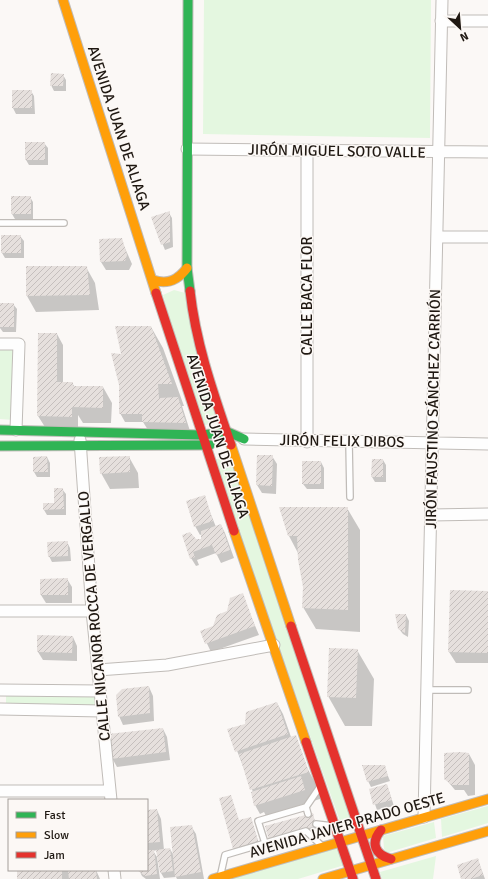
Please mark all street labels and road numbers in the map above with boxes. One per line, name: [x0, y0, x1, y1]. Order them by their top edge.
street label: AVENIDA JUAN DE ALIAGA: [84, 44, 154, 212]
street label: JIRÓN MIGUEL SOTO VALLE: [248, 139, 426, 162]
street label: CALLE BACA FLOR: [298, 236, 316, 356]
street label: JIRÓN FAUSTINO SÁNCHEZ CARRIÓN: [421, 289, 444, 529]
street label: AVENIDA JUAN DE ALIAGA: [183, 352, 253, 520]
street label: JIRÓN FELIX DIBOS: [279, 430, 405, 451]
street label: CALLE NICANOR ROCCA DE VERGALLO: [74, 490, 114, 742]
street label: AVENIDA JAVIER PRADO OESTE: [247, 788, 447, 862]

